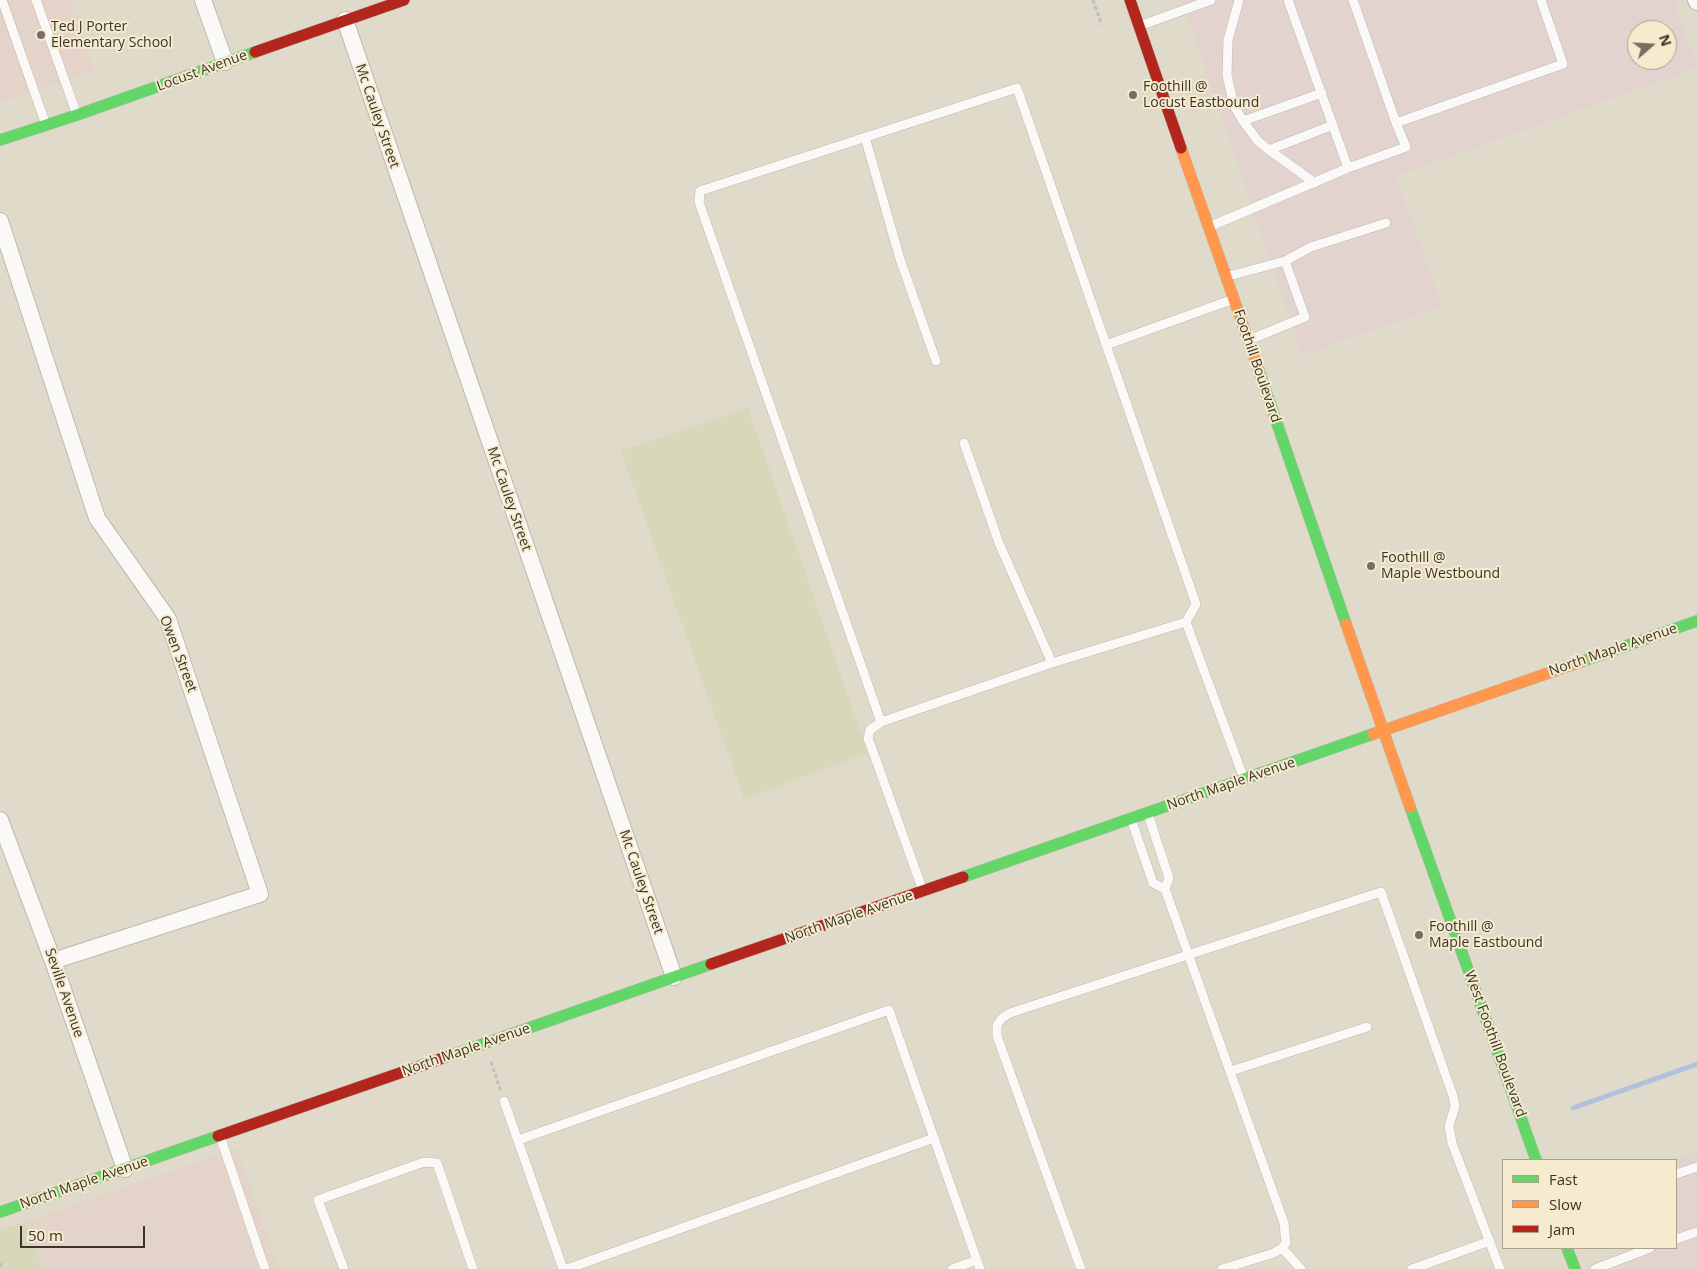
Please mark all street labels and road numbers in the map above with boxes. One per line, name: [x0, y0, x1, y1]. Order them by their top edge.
street label: Locust Avenue: [154, 47, 250, 95]
street label: Mc Cauley Street: [351, 62, 403, 170]
street label: Foothill Boulevard: [1230, 307, 1284, 425]
street label: Mc Cauley Street: [483, 445, 535, 553]
street label: Owen Street: [156, 613, 200, 695]
street label: North Maple Avenue: [1547, 620, 1679, 680]
street label: North Maple Avenue: [1165, 754, 1297, 814]
street label: Mc Cauley Street: [615, 828, 667, 936]
street label: North Maple Avenue: [783, 887, 915, 947]
street label: Seville Avenue: [41, 946, 87, 1040]
street label: West Foothill Boulevard: [1461, 969, 1529, 1119]
street label: North Maple Avenue: [400, 1020, 532, 1080]
street label: North Maple Avenue: [18, 1153, 150, 1213]

